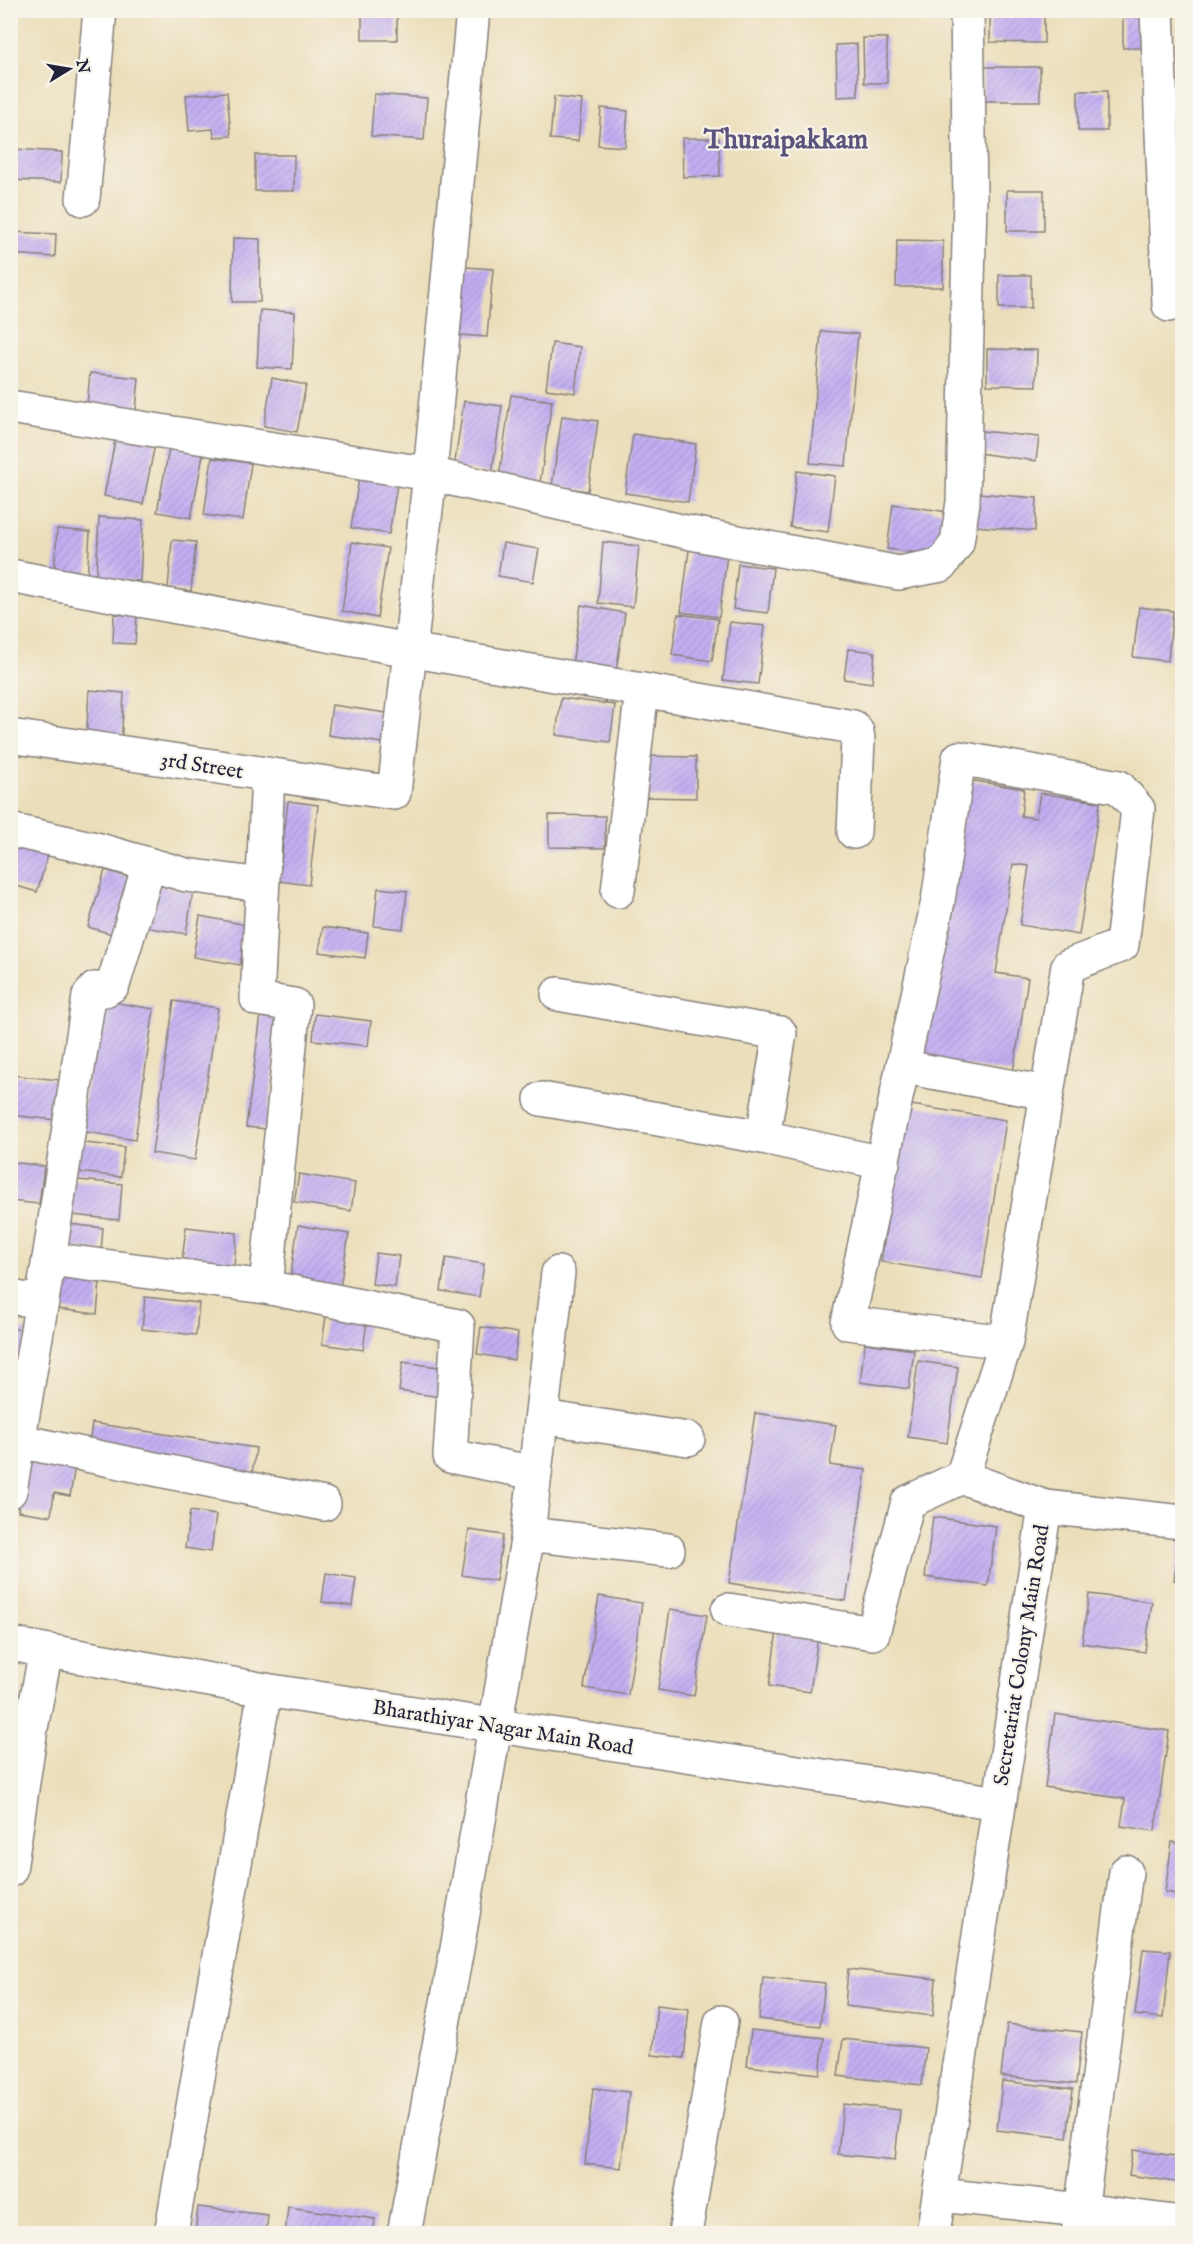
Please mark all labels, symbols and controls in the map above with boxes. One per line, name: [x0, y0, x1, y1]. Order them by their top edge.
north arrow: [39, 39, 99, 99]
text: N: [70, 57, 93, 75]
district label: Thuraipakkam: [703, 124, 868, 158]
street label: 3rd Street: [158, 747, 245, 786]
street label: Secretariat Colony Main Road: [988, 1522, 1057, 1788]
street label: Bharathiyar Nagar Main Road: [371, 1695, 636, 1763]

